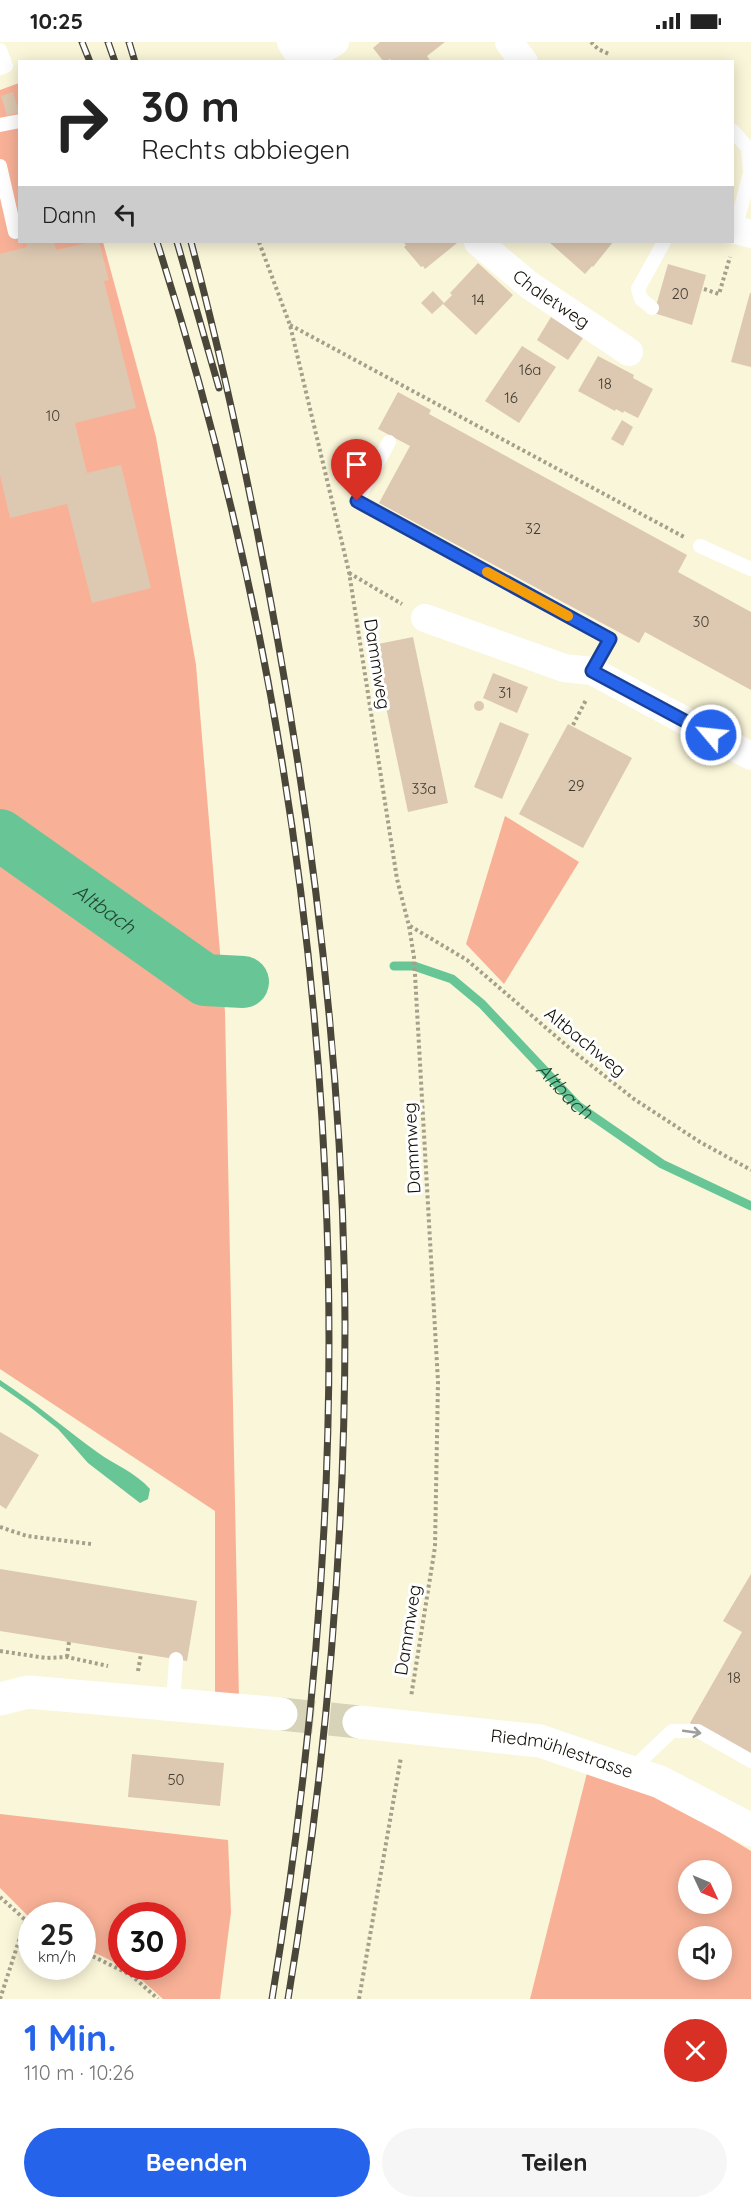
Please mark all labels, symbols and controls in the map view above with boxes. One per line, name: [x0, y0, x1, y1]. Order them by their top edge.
text: 10:25: [30, 7, 83, 35]
text: 30 m: [141, 80, 240, 133]
icon: right: [42, 84, 120, 162]
text: Rechts abbiegen: [141, 132, 350, 166]
icon: left: [109, 198, 142, 231]
text: Dann: [42, 201, 97, 229]
street label: Chaletweg: [508, 264, 594, 333]
house number: 20: [671, 284, 689, 303]
house number: 14: [471, 290, 485, 309]
house number: 16a: [519, 360, 541, 379]
house number: 18: [598, 374, 612, 393]
house number: 16: [504, 388, 518, 407]
house number: 10: [46, 406, 60, 425]
pin: [331, 439, 382, 501]
icon: arrive: [340, 448, 373, 481]
house number: 32: [525, 519, 541, 538]
house number: 30: [693, 612, 709, 631]
street label: Dammweg: [359, 617, 396, 711]
house number: 31: [498, 683, 512, 702]
position arrow: [679, 703, 743, 767]
house number: 29: [568, 776, 584, 795]
house number: 33a: [412, 779, 436, 798]
water label: Altbach: [69, 878, 141, 939]
street label: Altbachweg: [540, 1002, 631, 1081]
water label: Altbach: [531, 1057, 598, 1125]
street label: Dammweg: [398, 1102, 425, 1194]
street label: Dammweg: [389, 1583, 426, 1677]
house number: 18: [727, 1668, 741, 1687]
street label: Riedmühlestrasse: [489, 1724, 636, 1783]
one-way arrow: [682, 1727, 702, 1738]
house number: 50: [167, 1770, 185, 1789]
north arrow: [678, 1860, 732, 1914]
map controls: [678, 1860, 732, 1980]
speed limit sign: 30: [108, 1902, 186, 1980]
text: 25: [40, 1915, 74, 1953]
button: sound: [678, 1926, 732, 1980]
text: km/h: [38, 1947, 76, 1966]
text: 1 Min.: [24, 2015, 116, 2060]
button: close: [664, 2019, 727, 2082]
text: 110 m · 10:26: [24, 2060, 134, 2085]
button: Beenden: [24, 2128, 370, 2197]
button: Teilen: [382, 2128, 727, 2197]

